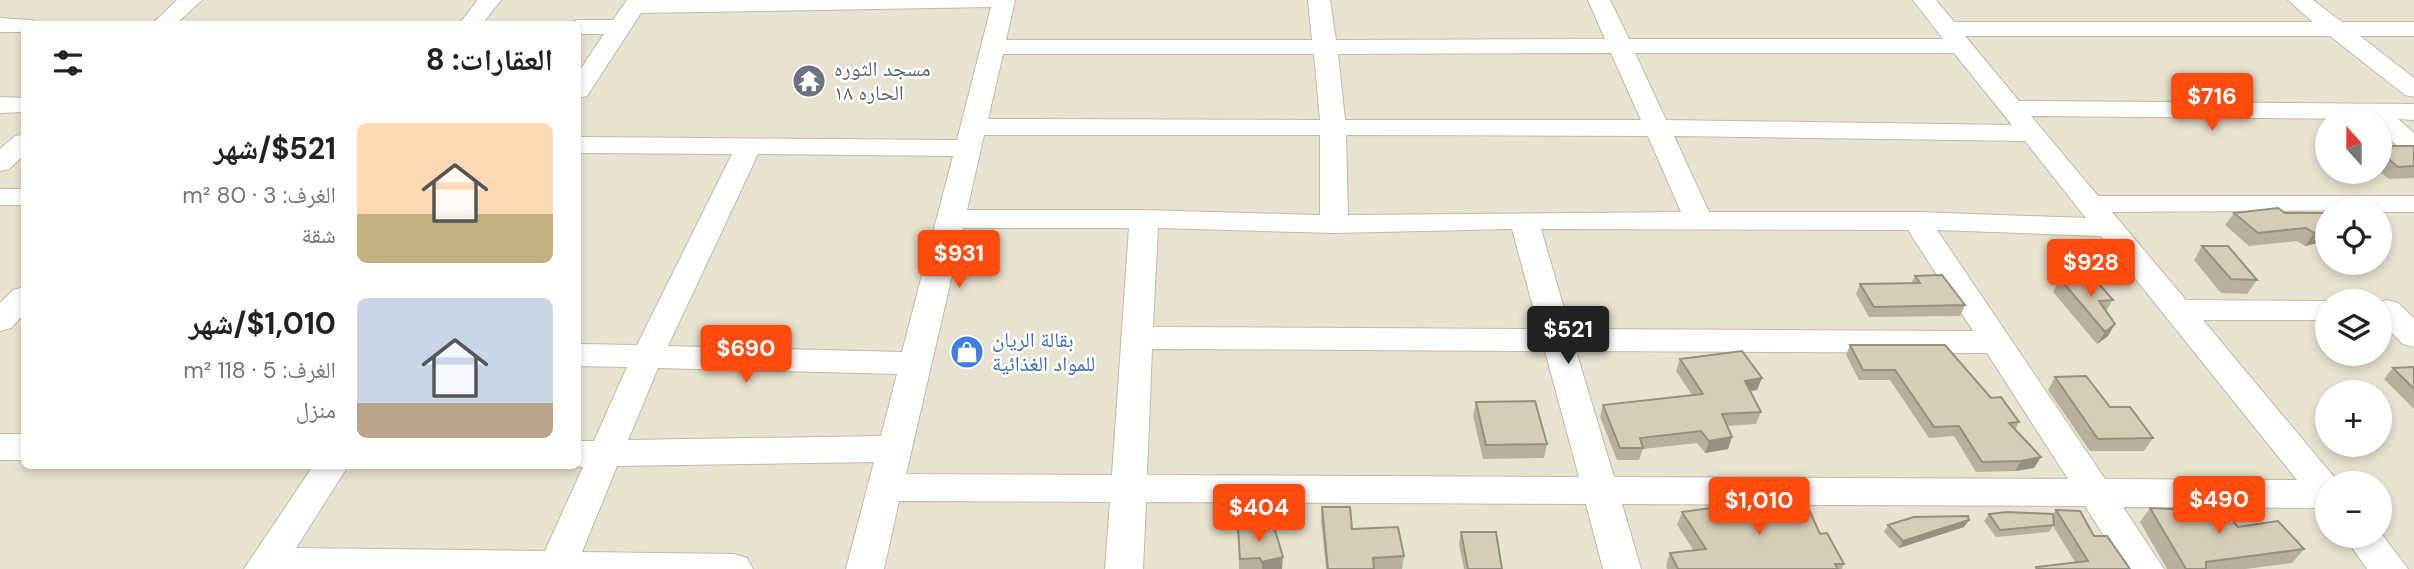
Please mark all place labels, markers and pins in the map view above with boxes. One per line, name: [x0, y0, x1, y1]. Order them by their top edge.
place label: مسجد الثوره الحاره ١٨: [834, 55, 931, 107]
temple icon: مسجد الثوره الحاره ١٨: [790, 62, 828, 100]
pin: $716: [2171, 74, 2253, 133]
pin: $931: [918, 230, 1000, 290]
pin: $928: [2050, 240, 2132, 299]
pin: $521: [1527, 306, 1609, 366]
pin: $690: [705, 326, 787, 385]
place label: بقالة الريان للمواد الغذائية: [992, 326, 1095, 378]
shop icon: بقالة الريان للمواد الغذائية: [948, 333, 986, 371]
pin: $490: [2178, 476, 2260, 536]
pin: $1,010: [1702, 477, 1816, 537]
pin: $404: [1218, 484, 1300, 544]

